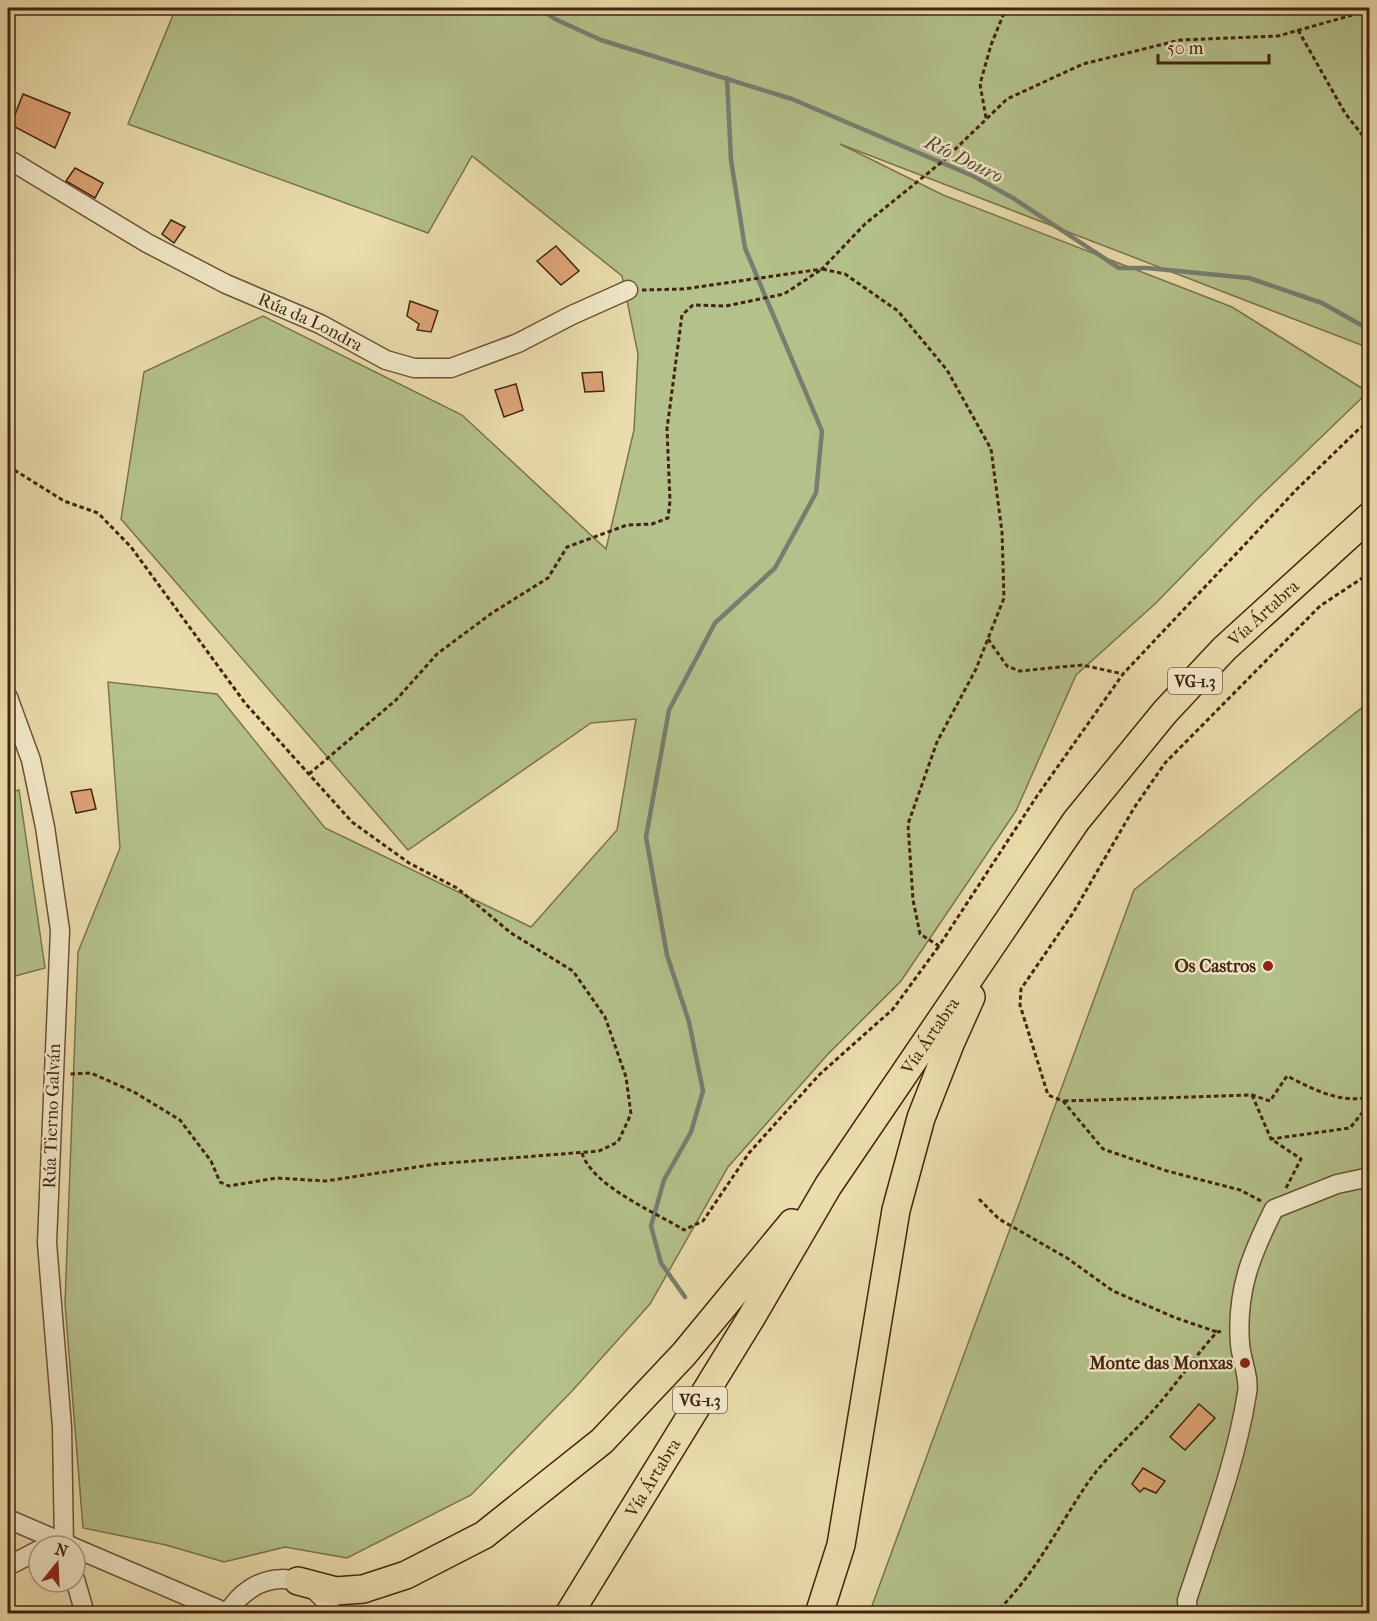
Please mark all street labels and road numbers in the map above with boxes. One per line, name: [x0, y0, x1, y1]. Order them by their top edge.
street label: Rúa da Londra: [255, 288, 367, 356]
street label: Vía Ártabra: [1223, 575, 1304, 651]
road number: VG-1.3: [1168, 668, 1222, 694]
street label: Vía Ártabra: [896, 993, 964, 1079]
street label: Rúa Tierno Galván: [39, 1042, 65, 1189]
road number: VG-1.3: [673, 1387, 727, 1413]
street label: Vía Ártabra: [620, 1434, 685, 1522]

